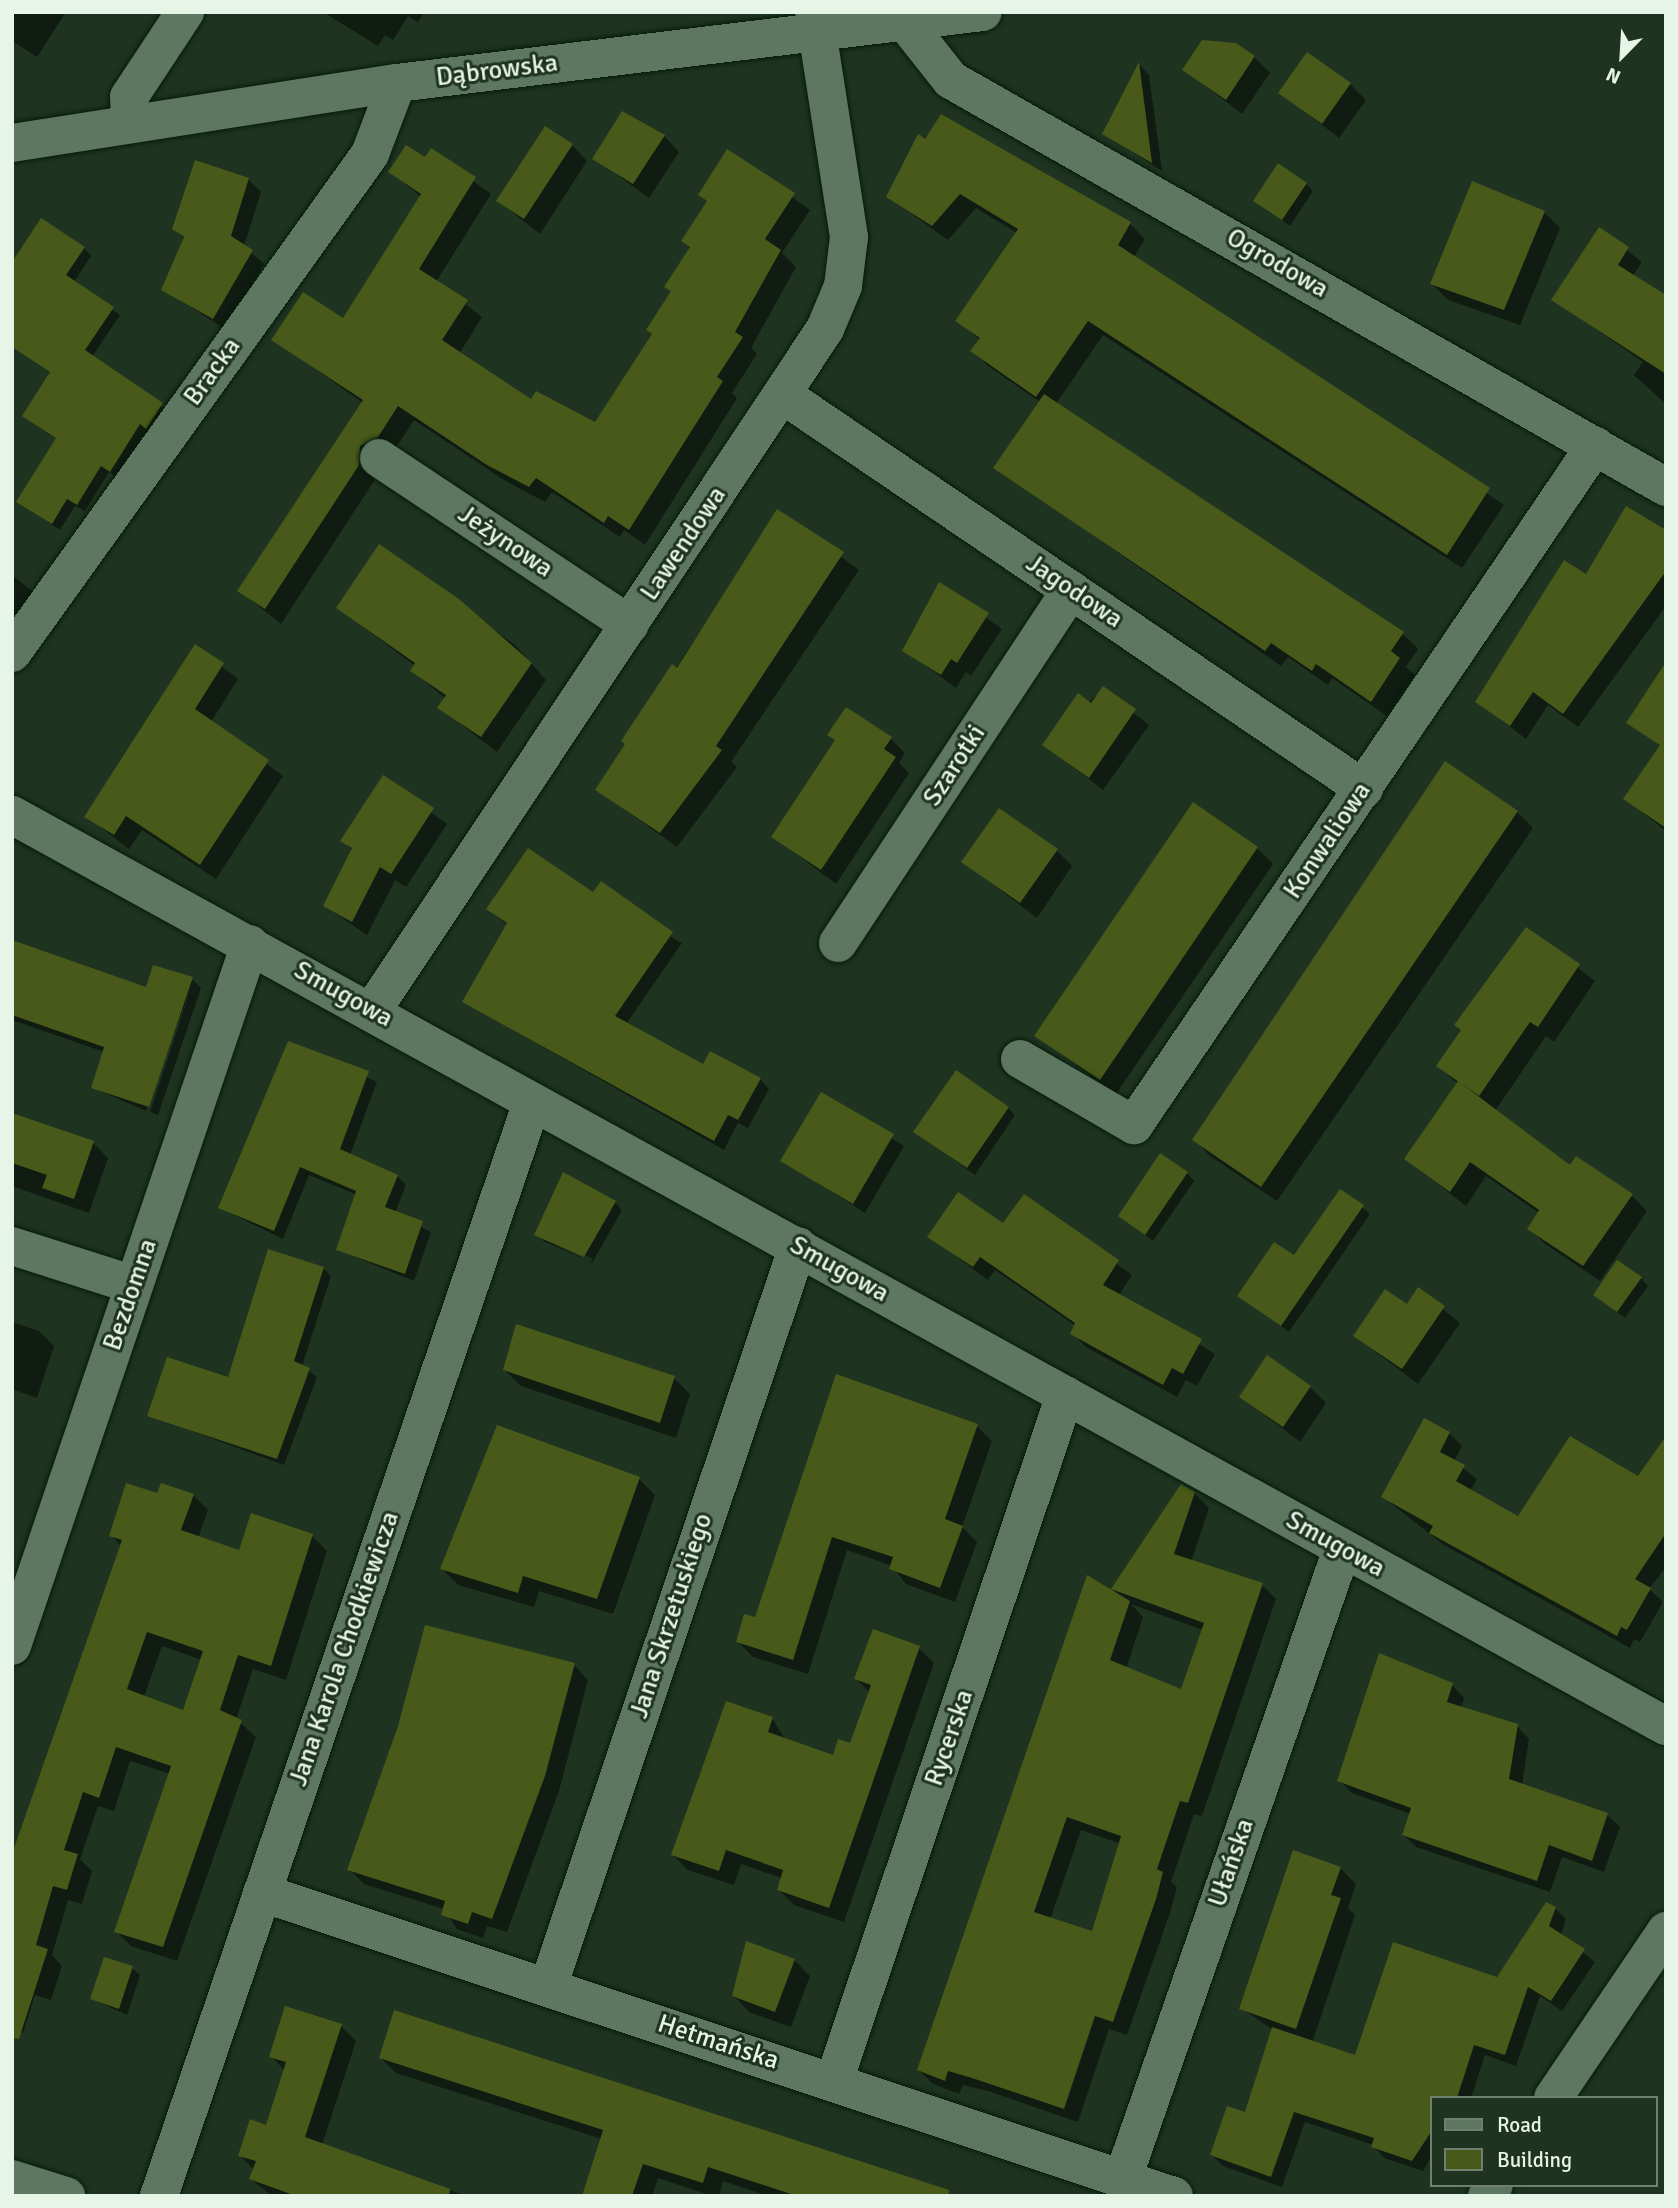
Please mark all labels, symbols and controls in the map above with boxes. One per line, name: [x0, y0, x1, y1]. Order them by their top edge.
north arrow: [1587, 21, 1657, 91]
street label: Dąbrowska: [434, 48, 560, 94]
text: N: [1603, 62, 1624, 89]
street label: Ogrodowa: [1221, 222, 1333, 306]
street label: Bracka: [178, 332, 248, 412]
street label: Lawendowa: [635, 481, 733, 607]
street label: Jeżynowa: [452, 499, 558, 585]
street label: Jagodowa: [1020, 548, 1128, 636]
street label: Szarotki: [917, 720, 993, 812]
street label: Konwaliowa: [1278, 777, 1378, 905]
street label: Smugowa: [288, 955, 398, 1035]
street label: Smugowa: [784, 1230, 894, 1310]
street label: Bezdomna: [97, 1235, 165, 1355]
street label: Smugowa: [1280, 1505, 1390, 1585]
street label: Jana Karola Chodkiewicza: [283, 1508, 407, 1790]
street label: Jana Skrzetuskiego: [624, 1510, 720, 1722]
street label: Rycerska: [919, 1686, 981, 1790]
street label: Ułańska: [1202, 1815, 1262, 1911]
street label: Hetmańska: [654, 2009, 782, 2077]
legend: [1430, 2096, 1657, 2187]
text: Road: [1497, 2112, 1542, 2138]
text: Building: [1497, 2147, 1572, 2173]

